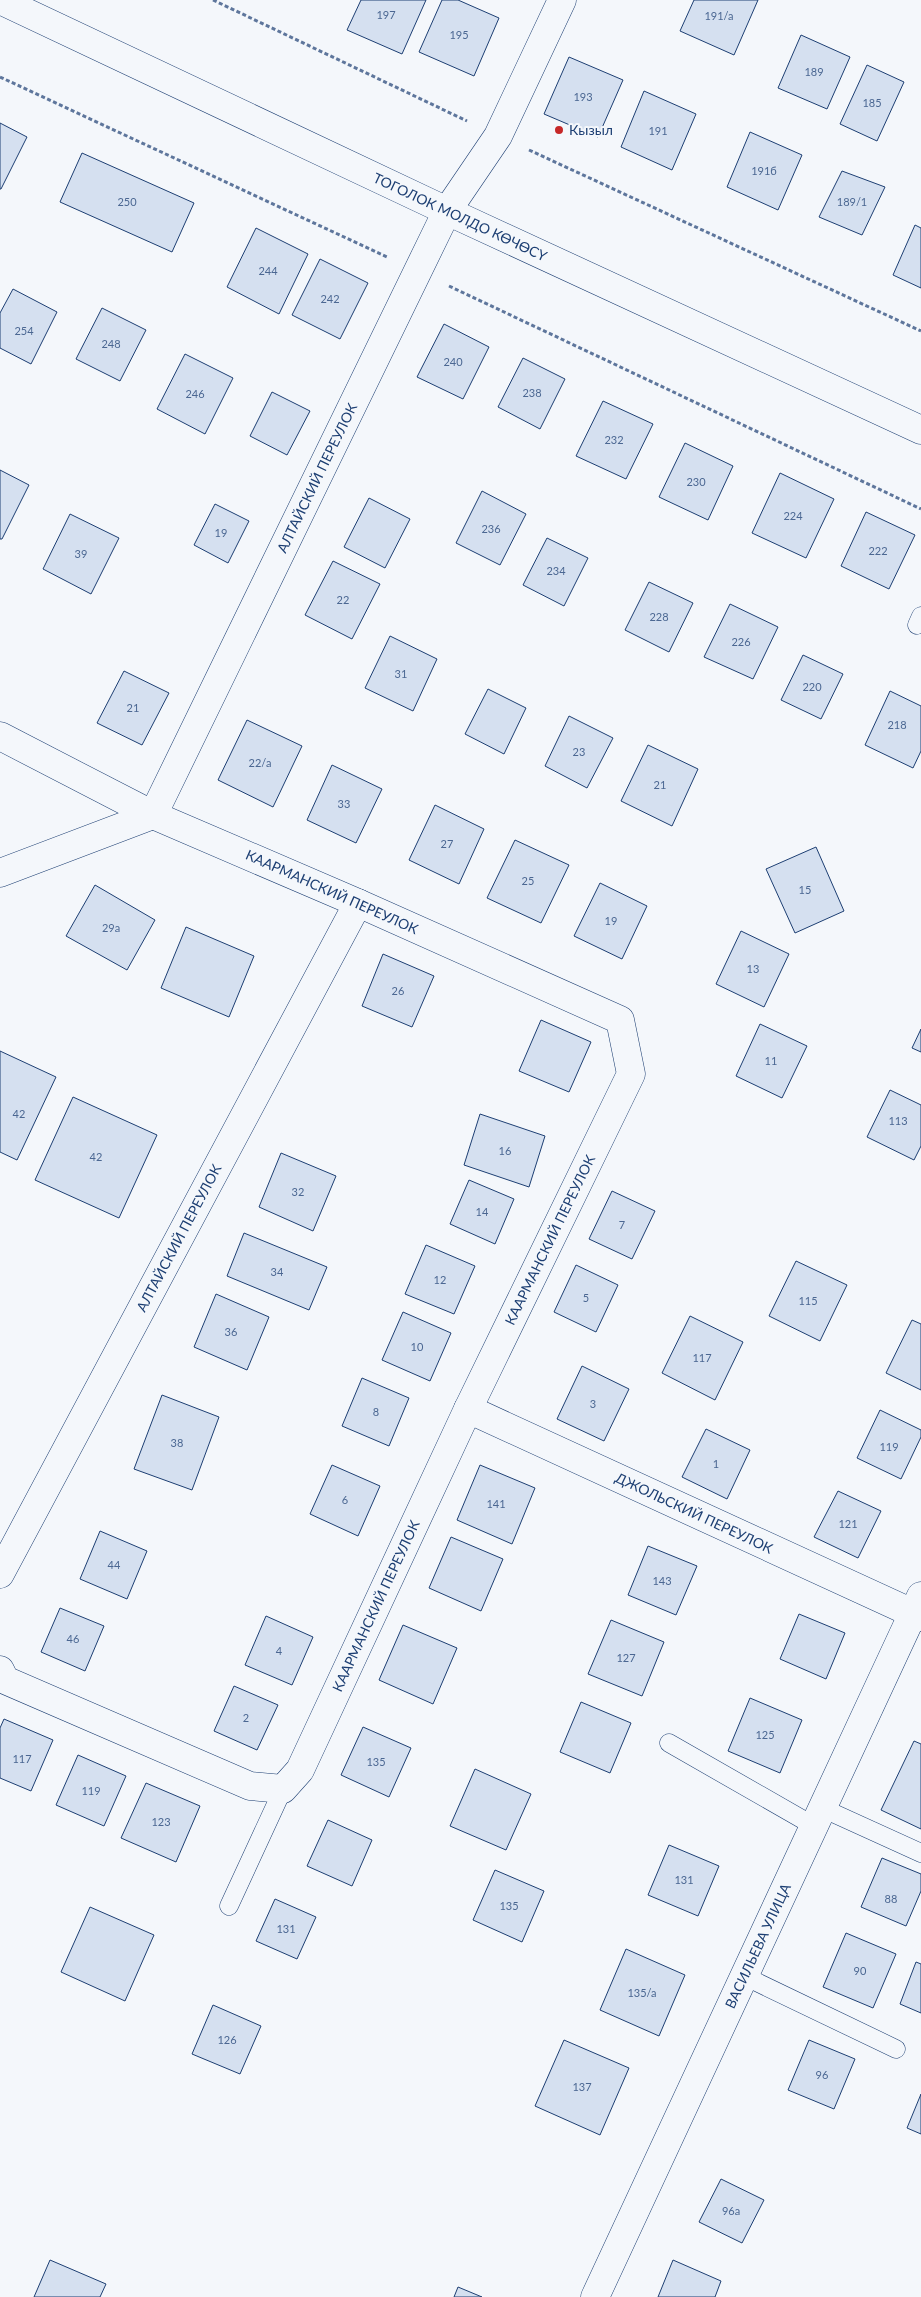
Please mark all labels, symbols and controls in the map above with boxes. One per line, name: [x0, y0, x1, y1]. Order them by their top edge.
house number: 197: [376, 8, 396, 21]
house number: 191/а: [704, 9, 734, 22]
house number: 195: [449, 28, 469, 41]
house number: 189: [804, 65, 824, 78]
house number: 193: [573, 90, 593, 103]
house number: 185: [862, 96, 882, 109]
place label: Кызыл: [569, 121, 613, 138]
marker: Кызыл: [553, 124, 565, 136]
house number: 191: [648, 124, 668, 137]
house number: 191б: [751, 164, 777, 177]
street label: ТОГОЛОК МОЛДО КӨЧӨСҮ: [371, 169, 550, 264]
house number: 250: [117, 195, 137, 208]
house number: 189/1: [837, 195, 867, 208]
house number: 244: [258, 264, 278, 277]
house number: 242: [320, 292, 340, 305]
house number: 254: [14, 324, 34, 337]
house number: 248: [101, 337, 121, 350]
house number: 240: [443, 355, 463, 368]
house number: 238: [522, 386, 542, 399]
house number: 246: [185, 387, 205, 400]
street label: АЛТАЙСКИЙ ПЕРЕУЛОК: [273, 400, 361, 555]
house number: 232: [604, 433, 624, 446]
house number: 230: [686, 475, 706, 488]
house number: 224: [783, 509, 803, 522]
house number: 236: [481, 522, 501, 535]
house number: 19: [215, 526, 227, 539]
house number: 222: [868, 544, 888, 557]
house number: 39: [75, 547, 87, 560]
house number: 234: [546, 564, 566, 577]
house number: 22: [337, 593, 349, 606]
house number: 228: [649, 610, 669, 623]
house number: 226: [731, 635, 751, 648]
house number: 31: [395, 667, 407, 680]
house number: 220: [802, 680, 822, 693]
house number: 21: [127, 701, 139, 714]
house number: 218: [887, 718, 907, 731]
house number: 23: [573, 745, 585, 758]
house number: 22/а: [249, 756, 271, 769]
house number: 21: [654, 778, 666, 791]
house number: 33: [338, 797, 350, 810]
house number: 27: [441, 837, 453, 850]
street label: КААРМАНСКИЙ ПЕРЕУЛОК: [243, 846, 422, 938]
house number: 25: [522, 874, 534, 887]
house number: 15: [799, 883, 811, 896]
house number: 19: [605, 914, 617, 927]
house number: 29а: [102, 921, 120, 934]
house number: 13: [747, 962, 759, 975]
house number: 26: [392, 984, 404, 997]
house number: 11: [765, 1054, 777, 1067]
house number: 42: [13, 1107, 25, 1120]
house number: 113: [888, 1114, 908, 1127]
house number: 16: [499, 1144, 511, 1157]
house number: 42: [90, 1150, 102, 1163]
street label: КААРМАНСКИЙ ПЕРЕУЛОК: [501, 1151, 598, 1328]
street label: АЛТАЙСКИЙ ПЕРЕУЛОК: [132, 1161, 225, 1314]
house number: 32: [292, 1185, 304, 1198]
house number: 14: [476, 1205, 489, 1218]
house number: 7: [619, 1218, 625, 1231]
house number: 34: [271, 1265, 284, 1278]
house number: 12: [434, 1273, 446, 1286]
house number: 5: [583, 1291, 589, 1304]
house number: 115: [798, 1294, 818, 1307]
house number: 36: [225, 1325, 237, 1338]
house number: 10: [411, 1340, 424, 1353]
house number: 117: [692, 1351, 712, 1364]
house number: 3: [590, 1397, 596, 1410]
house number: 8: [373, 1405, 379, 1418]
house number: 38: [171, 1436, 183, 1449]
house number: 119: [879, 1440, 899, 1453]
house number: 1: [713, 1457, 719, 1470]
street label: ДЖОЛЬСКИЙ ПЕРЕУЛОК: [613, 1469, 776, 1557]
house number: 6: [342, 1493, 348, 1506]
house number: 141: [486, 1497, 506, 1510]
street label: КААРМАНСКИЙ ПЕРЕУЛОК: [328, 1517, 423, 1694]
house number: 121: [838, 1517, 858, 1530]
house number: 44: [108, 1558, 121, 1571]
house number: 143: [652, 1574, 672, 1587]
house number: 46: [67, 1632, 79, 1645]
house number: 4: [276, 1644, 283, 1657]
house number: 127: [616, 1651, 636, 1664]
house number: 2: [243, 1711, 249, 1724]
house number: 125: [755, 1728, 775, 1741]
house number: 117: [12, 1752, 32, 1765]
house number: 135: [366, 1755, 386, 1768]
house number: 119: [81, 1784, 101, 1797]
house number: 123: [151, 1815, 171, 1828]
house number: 131: [674, 1873, 694, 1886]
street label: ВАСИЛЬЕВА УЛИЦА: [721, 1880, 794, 2011]
house number: 88: [885, 1892, 897, 1905]
house number: 135: [499, 1899, 519, 1912]
house number: 131: [276, 1922, 296, 1935]
house number: 90: [854, 1964, 867, 1977]
house number: 135/а: [627, 1986, 657, 1999]
house number: 126: [217, 2033, 237, 2046]
house number: 96: [816, 2068, 828, 2081]
house number: 137: [572, 2080, 592, 2093]
house number: 96а: [722, 2204, 740, 2217]

